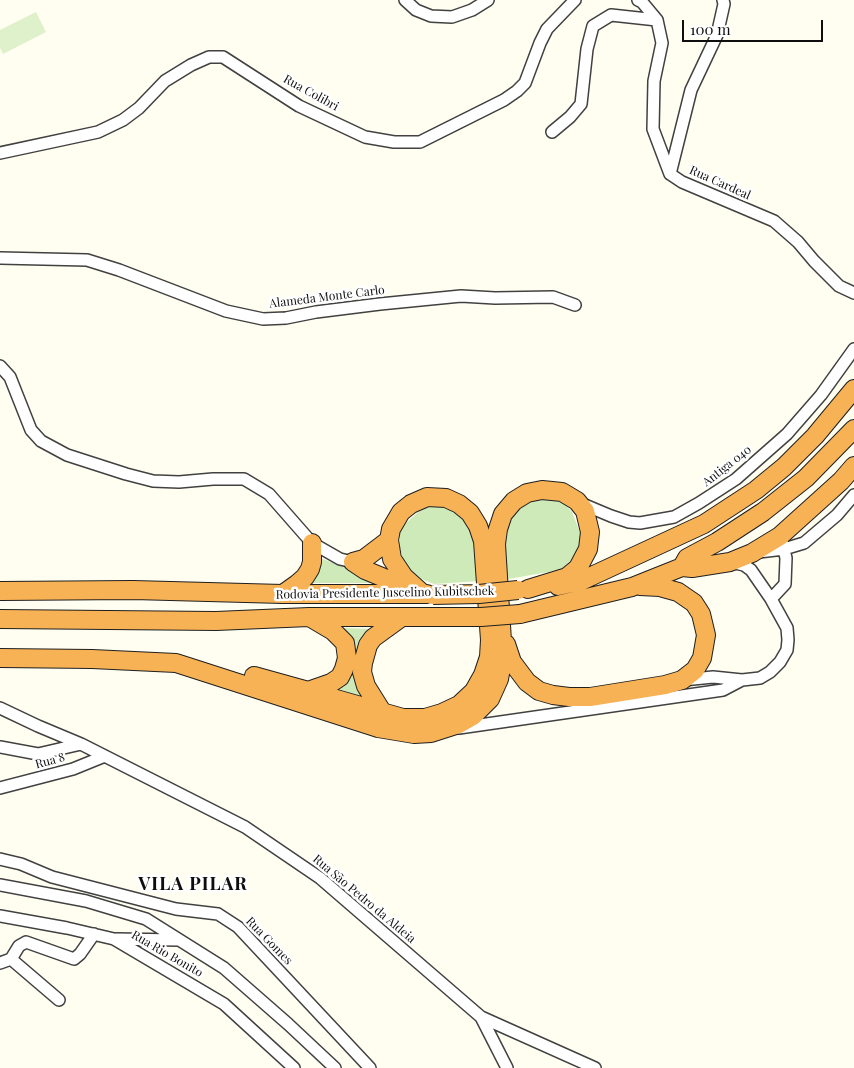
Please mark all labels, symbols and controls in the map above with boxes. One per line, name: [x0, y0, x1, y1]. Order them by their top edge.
scale bar: [684, 10, 825, 42]
text: 100 m: [690, 19, 731, 39]
street label: Rua Colibri: [281, 72, 341, 114]
street label: Rua Cardeal: [687, 163, 753, 203]
street label: Alameda Monte Carlo: [268, 283, 386, 311]
street label: Antiga 040: [700, 442, 754, 490]
street label: Rodovia Presidente Juscelino Kubitschek: [276, 584, 494, 602]
street label: Rua 8: [34, 750, 66, 772]
street label: Rua São Pedro da Aldeia: [310, 852, 418, 946]
district label: VILA PILAR: [137, 873, 249, 895]
street label: Rua Gomes: [243, 914, 295, 968]
street label: Rua Rio Bonito: [129, 928, 205, 980]

